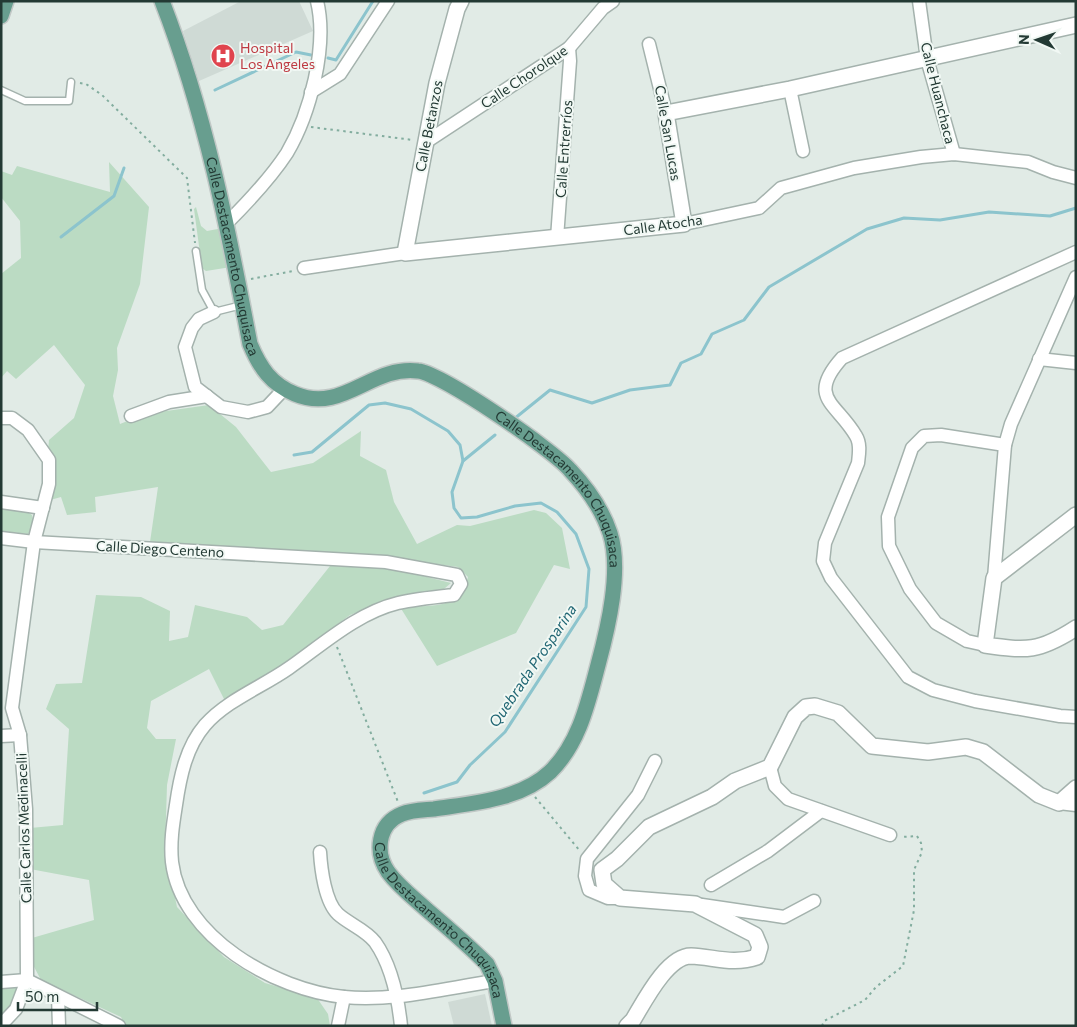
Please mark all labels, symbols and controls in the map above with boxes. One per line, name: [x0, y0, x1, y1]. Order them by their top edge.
north arrow: [1012, 15, 1062, 65]
text: N: [1015, 34, 1032, 45]
place label: Hospital Los Angeles: [240, 39, 315, 72]
street label: Calle Huanchaca: [918, 40, 959, 146]
street label: Calle Chorolque: [477, 41, 570, 112]
hospital icon: Hospital Los Angeles: [210, 43, 236, 69]
street label: Calle Betanzos: [411, 79, 446, 173]
street label: Calle San Lucas: [652, 84, 685, 182]
street label: Calle Entrerríos: [552, 99, 575, 199]
street label: Calle Destacamento Chuquisaca: [203, 155, 263, 358]
street label: Calle Atocha: [622, 211, 703, 238]
street label: Calle Destacamento Chuquisaca: [492, 406, 624, 568]
street label: Calle Diego Centeno: [96, 537, 225, 560]
water label: Quebrada Prosparina: [484, 600, 580, 730]
street label: Calle Carlos Medinacelli: [12, 753, 35, 903]
street label: Calle Destacamento Chuquisaca: [372, 842, 507, 999]
scale bar: [18, 980, 96, 1012]
text: 50 m: [25, 987, 59, 1005]

